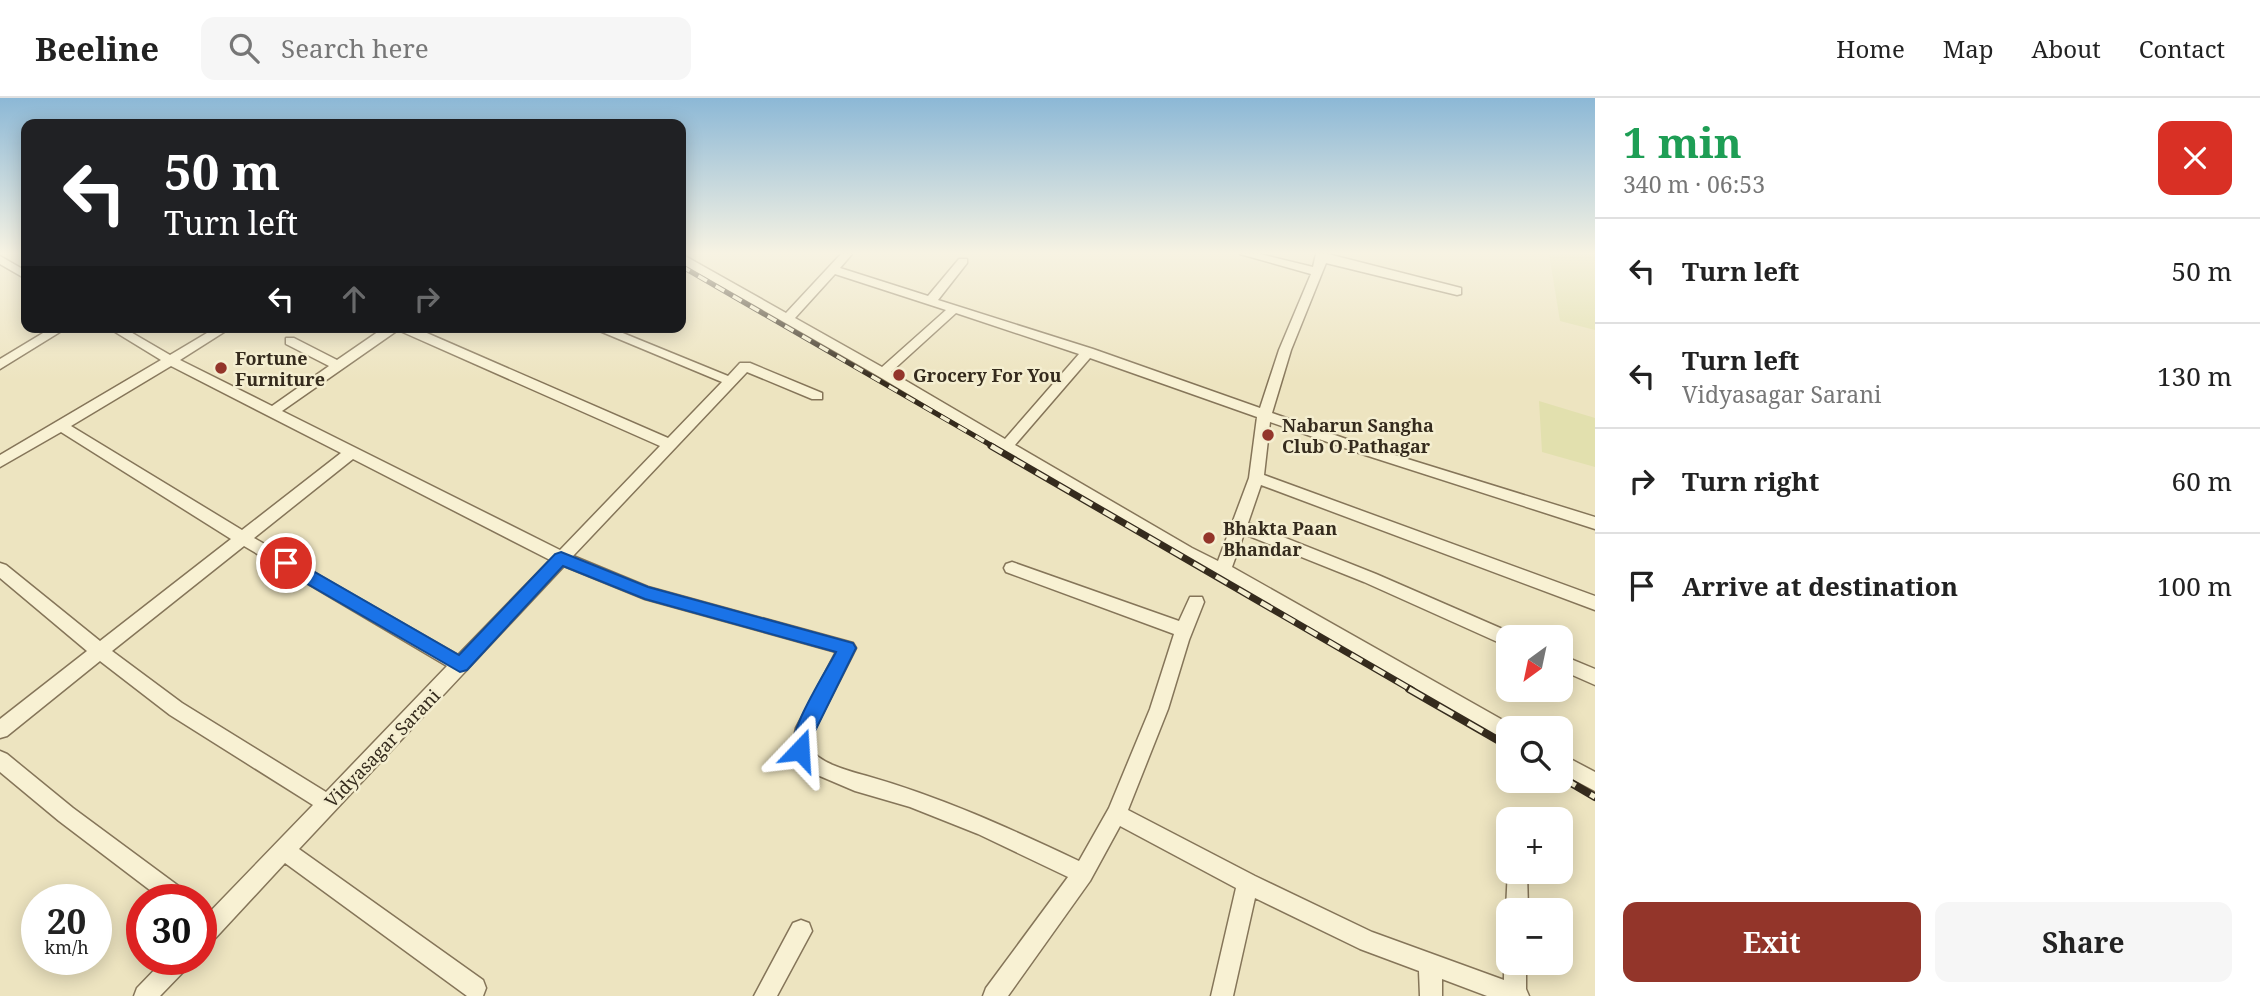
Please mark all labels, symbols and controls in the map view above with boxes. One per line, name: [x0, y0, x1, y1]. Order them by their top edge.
search box: [201, 17, 691, 80]
text: Beeline: [35, 26, 159, 71]
icon: search: [225, 29, 263, 67]
text: Search here: [281, 30, 429, 66]
text: Home: [1836, 32, 1905, 65]
text: Map: [1943, 32, 1994, 65]
text: About: [2032, 32, 2101, 65]
text: Contact: [2139, 32, 2225, 65]
text: 1 min: [1623, 113, 1742, 170]
button: close: [2158, 121, 2232, 195]
text: 50 m: [164, 138, 280, 204]
icon: left: [49, 147, 140, 238]
text: 340 m · 06:53: [1623, 168, 1765, 200]
text: Turn left: [164, 201, 298, 244]
icon: left: [1623, 252, 1661, 290]
text: Turn left: [1682, 253, 1799, 289]
text: 50 m: [2172, 253, 2232, 289]
icon: left: [262, 280, 300, 318]
icon: ahead: [335, 280, 373, 318]
icon: right: [408, 280, 446, 318]
text: Turn left: [1682, 342, 1799, 378]
place label: Fortune Furniture: [235, 346, 325, 391]
icon: left: [1623, 357, 1661, 395]
text: 130 m: [2157, 358, 2232, 394]
marker: Fortune Furniture: [213, 360, 229, 376]
place label: Grocery For You: [913, 363, 1062, 387]
marker: Grocery For You: [891, 367, 907, 383]
text: Vidyasagar Sarani: [1682, 378, 1881, 410]
place label: Nabarun Sangha Club O Pathagar: [1282, 413, 1434, 458]
marker: Nabarun Sangha Club O Pathagar: [1260, 427, 1276, 443]
icon: right: [1623, 462, 1661, 500]
text: Turn right: [1682, 463, 1819, 499]
text: 60 m: [2172, 463, 2232, 499]
place label: Bhakta Paan Bhandar: [1223, 516, 1337, 561]
marker: Bhakta Paan Bhandar: [1201, 530, 1217, 546]
pin: [256, 533, 316, 593]
icon: arrive: [267, 544, 305, 582]
icon: arrive: [1623, 567, 1661, 605]
text: Arrive at destination: [1682, 568, 1958, 604]
text: 100 m: [2157, 568, 2232, 604]
north arrow: [1496, 625, 1573, 702]
map controls: [1496, 625, 1573, 975]
street label: Vidyasagar Sarani: [319, 683, 445, 812]
position arrow: [763, 713, 837, 787]
button: search: [1496, 716, 1573, 793]
button: +: [1496, 807, 1573, 884]
speed limit sign: 30: [126, 884, 217, 975]
text: 20: [47, 897, 86, 944]
button: −: [1496, 898, 1573, 975]
button: Exit: [1623, 902, 1921, 982]
button: Share: [1935, 902, 2232, 982]
text: km/h: [44, 935, 89, 959]

